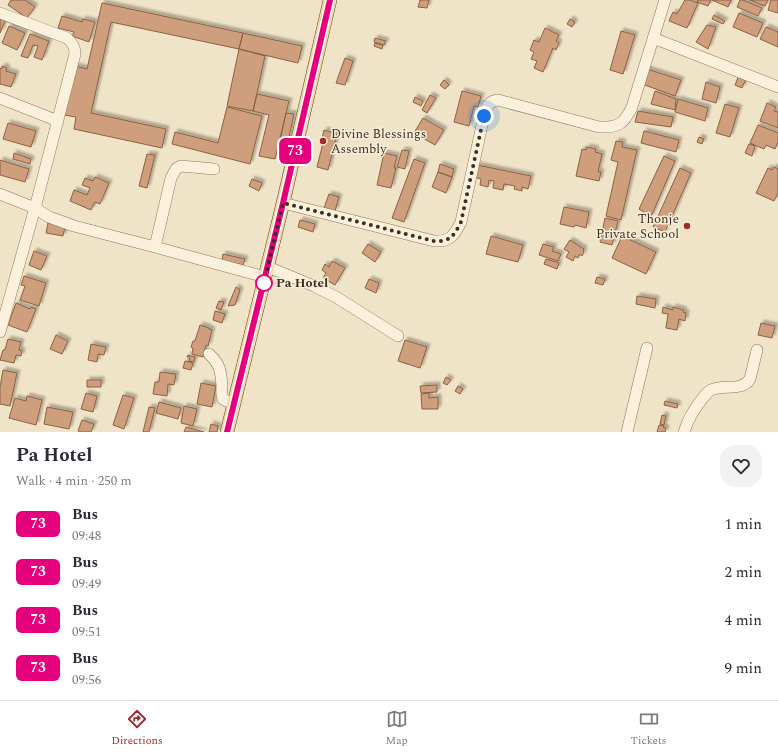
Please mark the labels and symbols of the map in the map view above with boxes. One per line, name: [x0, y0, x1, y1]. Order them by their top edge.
your location: [474, 106, 494, 126]
place label: Divine Blessings Assembly: [331, 124, 426, 159]
marker: Divine Blessings Assembly: [318, 136, 328, 146]
line badge: 73: [277, 138, 313, 164]
place label: Thonje Private School: [596, 209, 679, 244]
marker: Thonje Private School: [682, 221, 692, 231]
place label: Pa Hotel: [276, 273, 328, 293]
marker: Pa Hotel: [255, 274, 273, 292]

